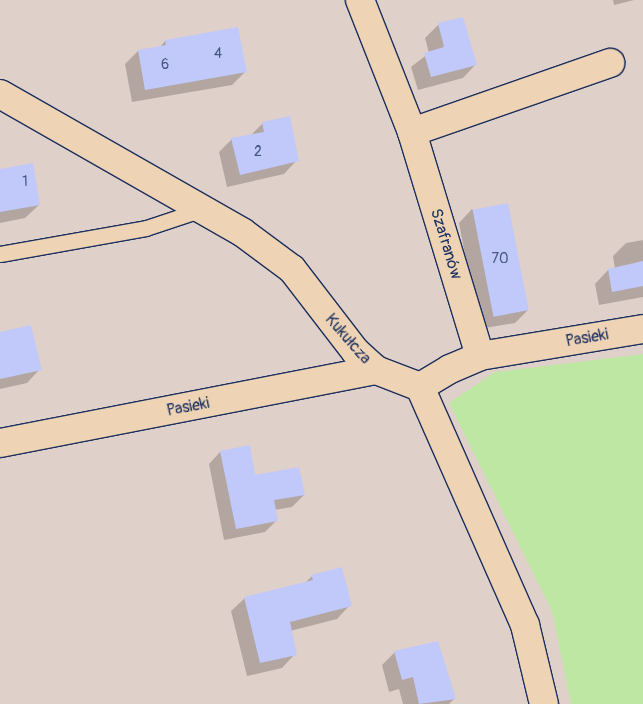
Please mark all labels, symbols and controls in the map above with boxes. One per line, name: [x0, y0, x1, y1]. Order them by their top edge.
house number: 4: [214, 46, 222, 62]
house number: 6: [161, 57, 169, 73]
house number: 2: [254, 144, 262, 160]
house number: 1: [22, 174, 28, 190]
street label: Szafranów: [426, 206, 466, 282]
house number: 70: [492, 251, 508, 267]
street label: Kukułcza: [321, 310, 375, 368]
street label: Pasieki: [564, 325, 610, 351]
street label: Pasieki: [165, 393, 211, 421]

